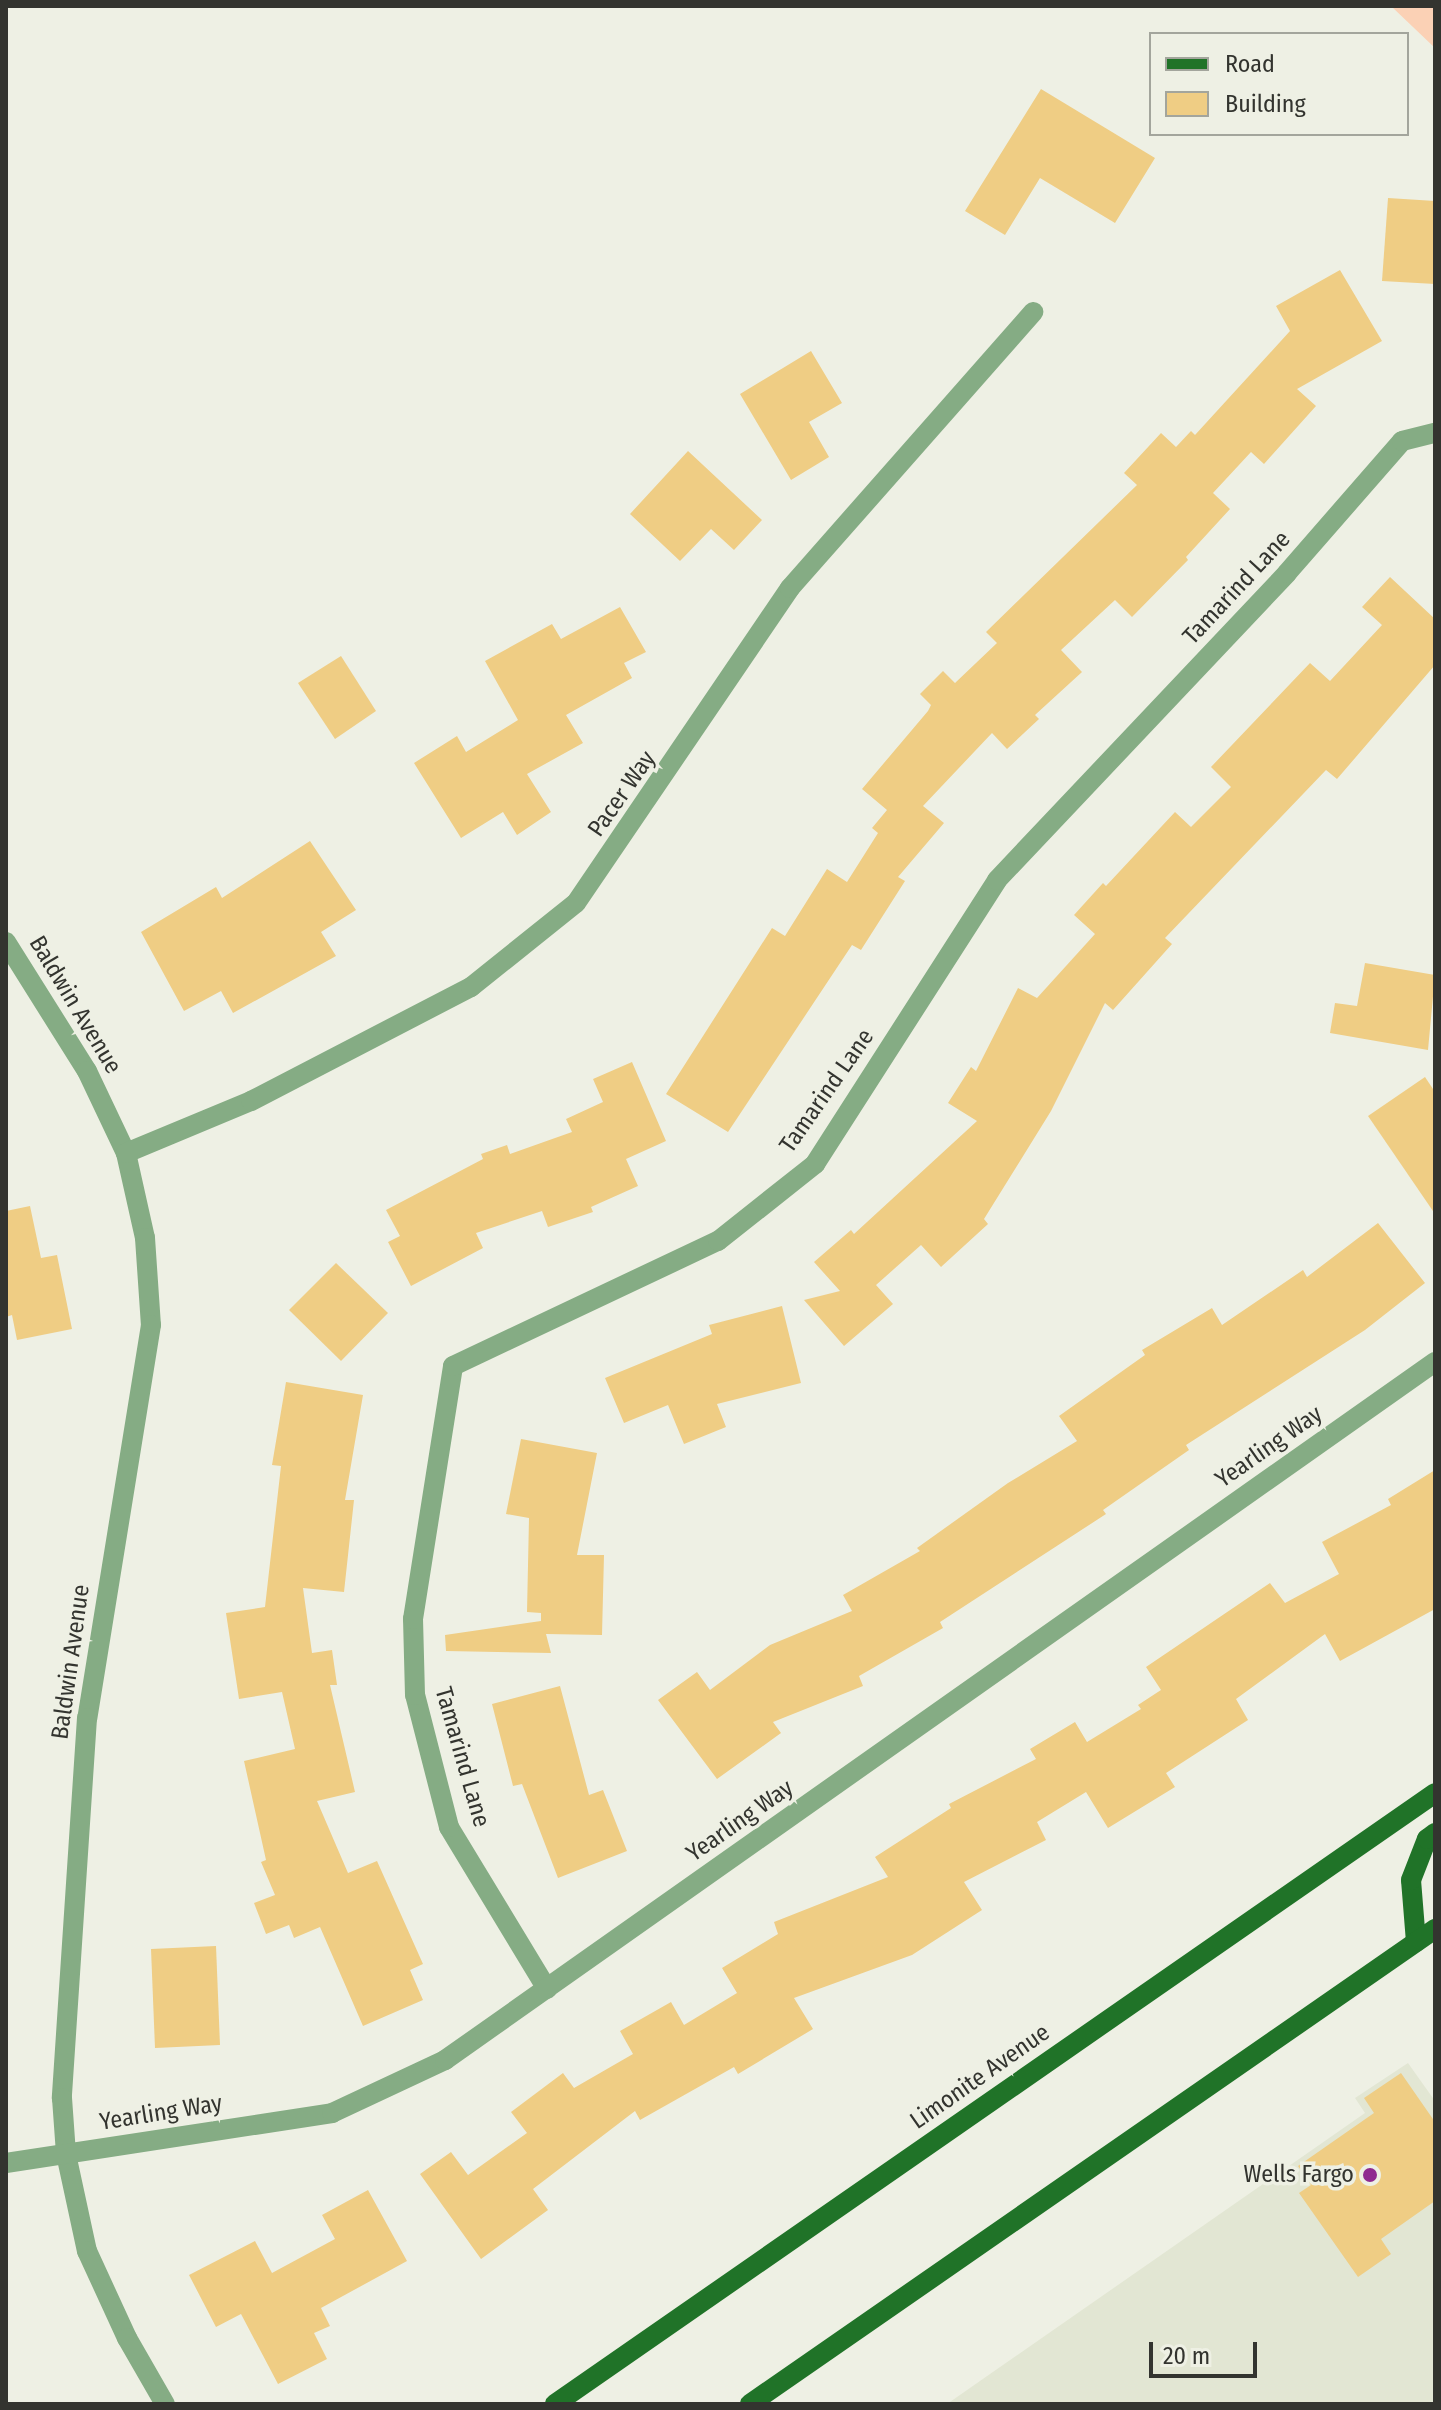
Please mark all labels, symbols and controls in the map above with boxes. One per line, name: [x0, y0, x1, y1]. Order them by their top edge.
legend: [1149, 32, 1409, 136]
text: Road: [1225, 50, 1275, 78]
text: Building: [1225, 90, 1306, 118]
street label: Tamarind Lane: [1177, 525, 1297, 651]
street label: Pacer Way: [582, 746, 662, 842]
street label: Baldwin Avenue: [23, 931, 127, 1079]
street label: Tamarind Lane: [774, 1024, 880, 1158]
street label: Yearling Way: [1210, 1400, 1328, 1494]
street label: Baldwin Avenue: [46, 1583, 96, 1741]
street label: Tamarind Lane: [428, 1684, 496, 1830]
street label: Yearling Way: [681, 1774, 799, 1868]
street label: Limonite Avenue: [905, 2018, 1055, 2136]
street label: Yearling Way: [98, 2089, 224, 2137]
place label: Wells Fargo: [1243, 2161, 1354, 2189]
marker: Wells Fargo: [1361, 2166, 1379, 2184]
scale bar: [1153, 2326, 1261, 2376]
text: 20 m: [1163, 2342, 1210, 2370]

